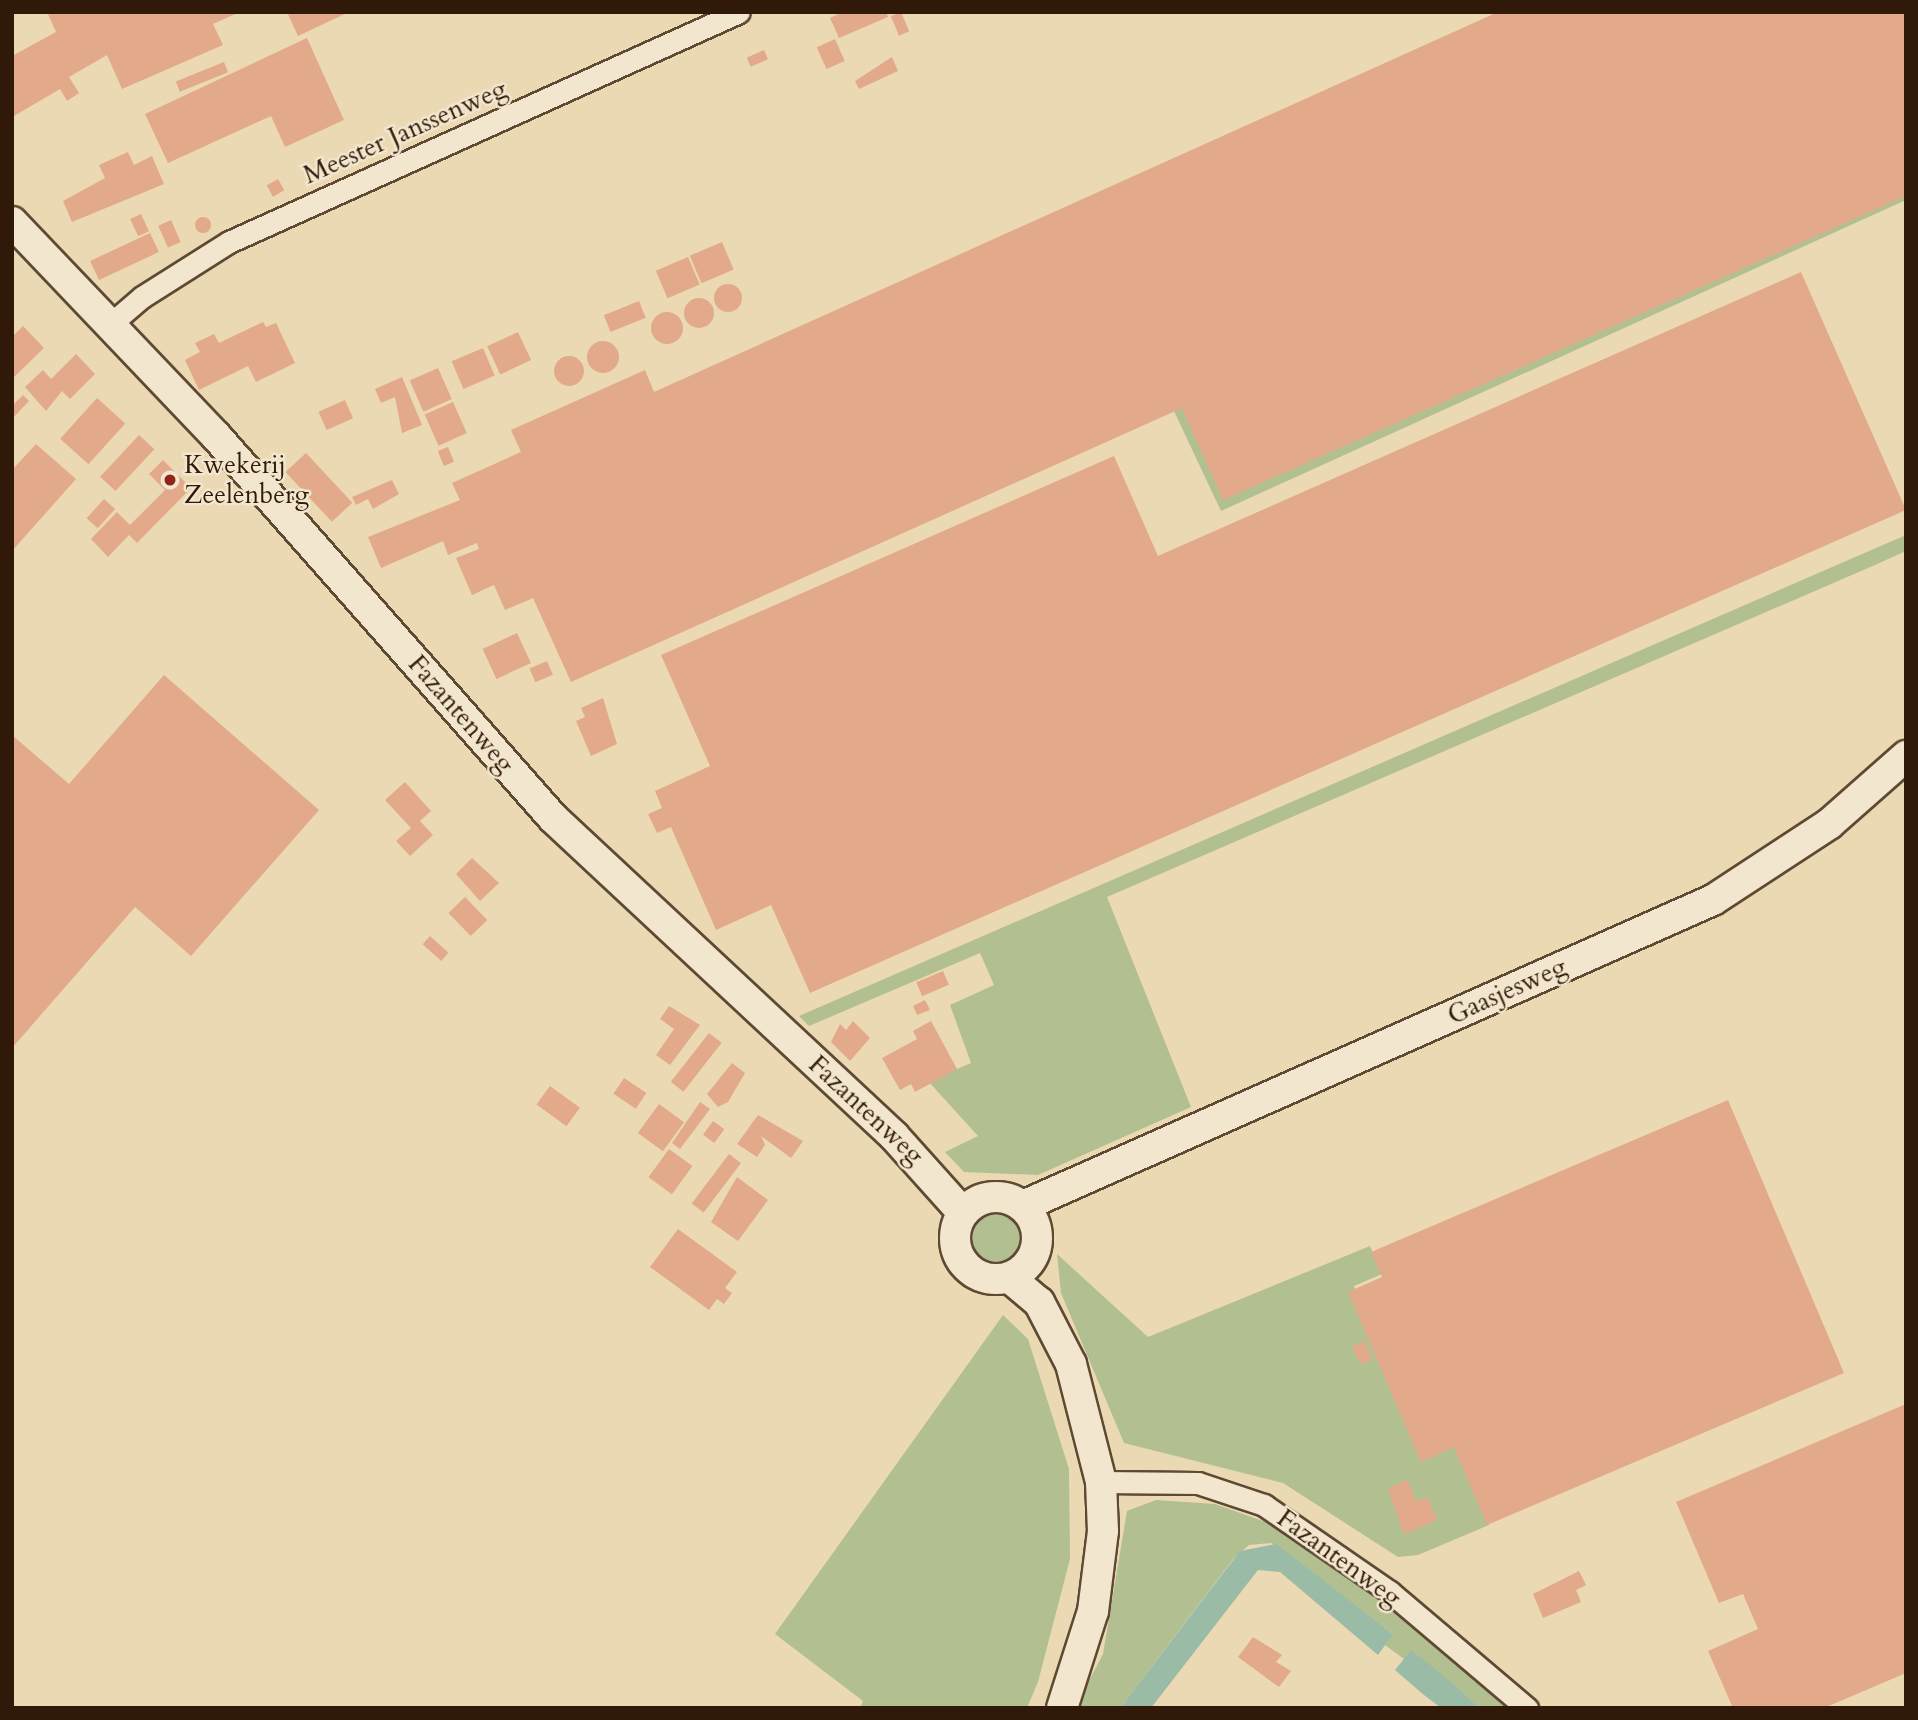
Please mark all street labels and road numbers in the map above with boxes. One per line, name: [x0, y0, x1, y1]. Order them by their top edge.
street label: Meester Janssenweg: [298, 73, 512, 191]
street label: Fazantenweg: [401, 649, 521, 779]
street label: Gaasjesweg: [1443, 951, 1571, 1031]
street label: Fazantenweg: [802, 1049, 930, 1171]
street label: Fazantenweg: [1271, 1503, 1407, 1613]

